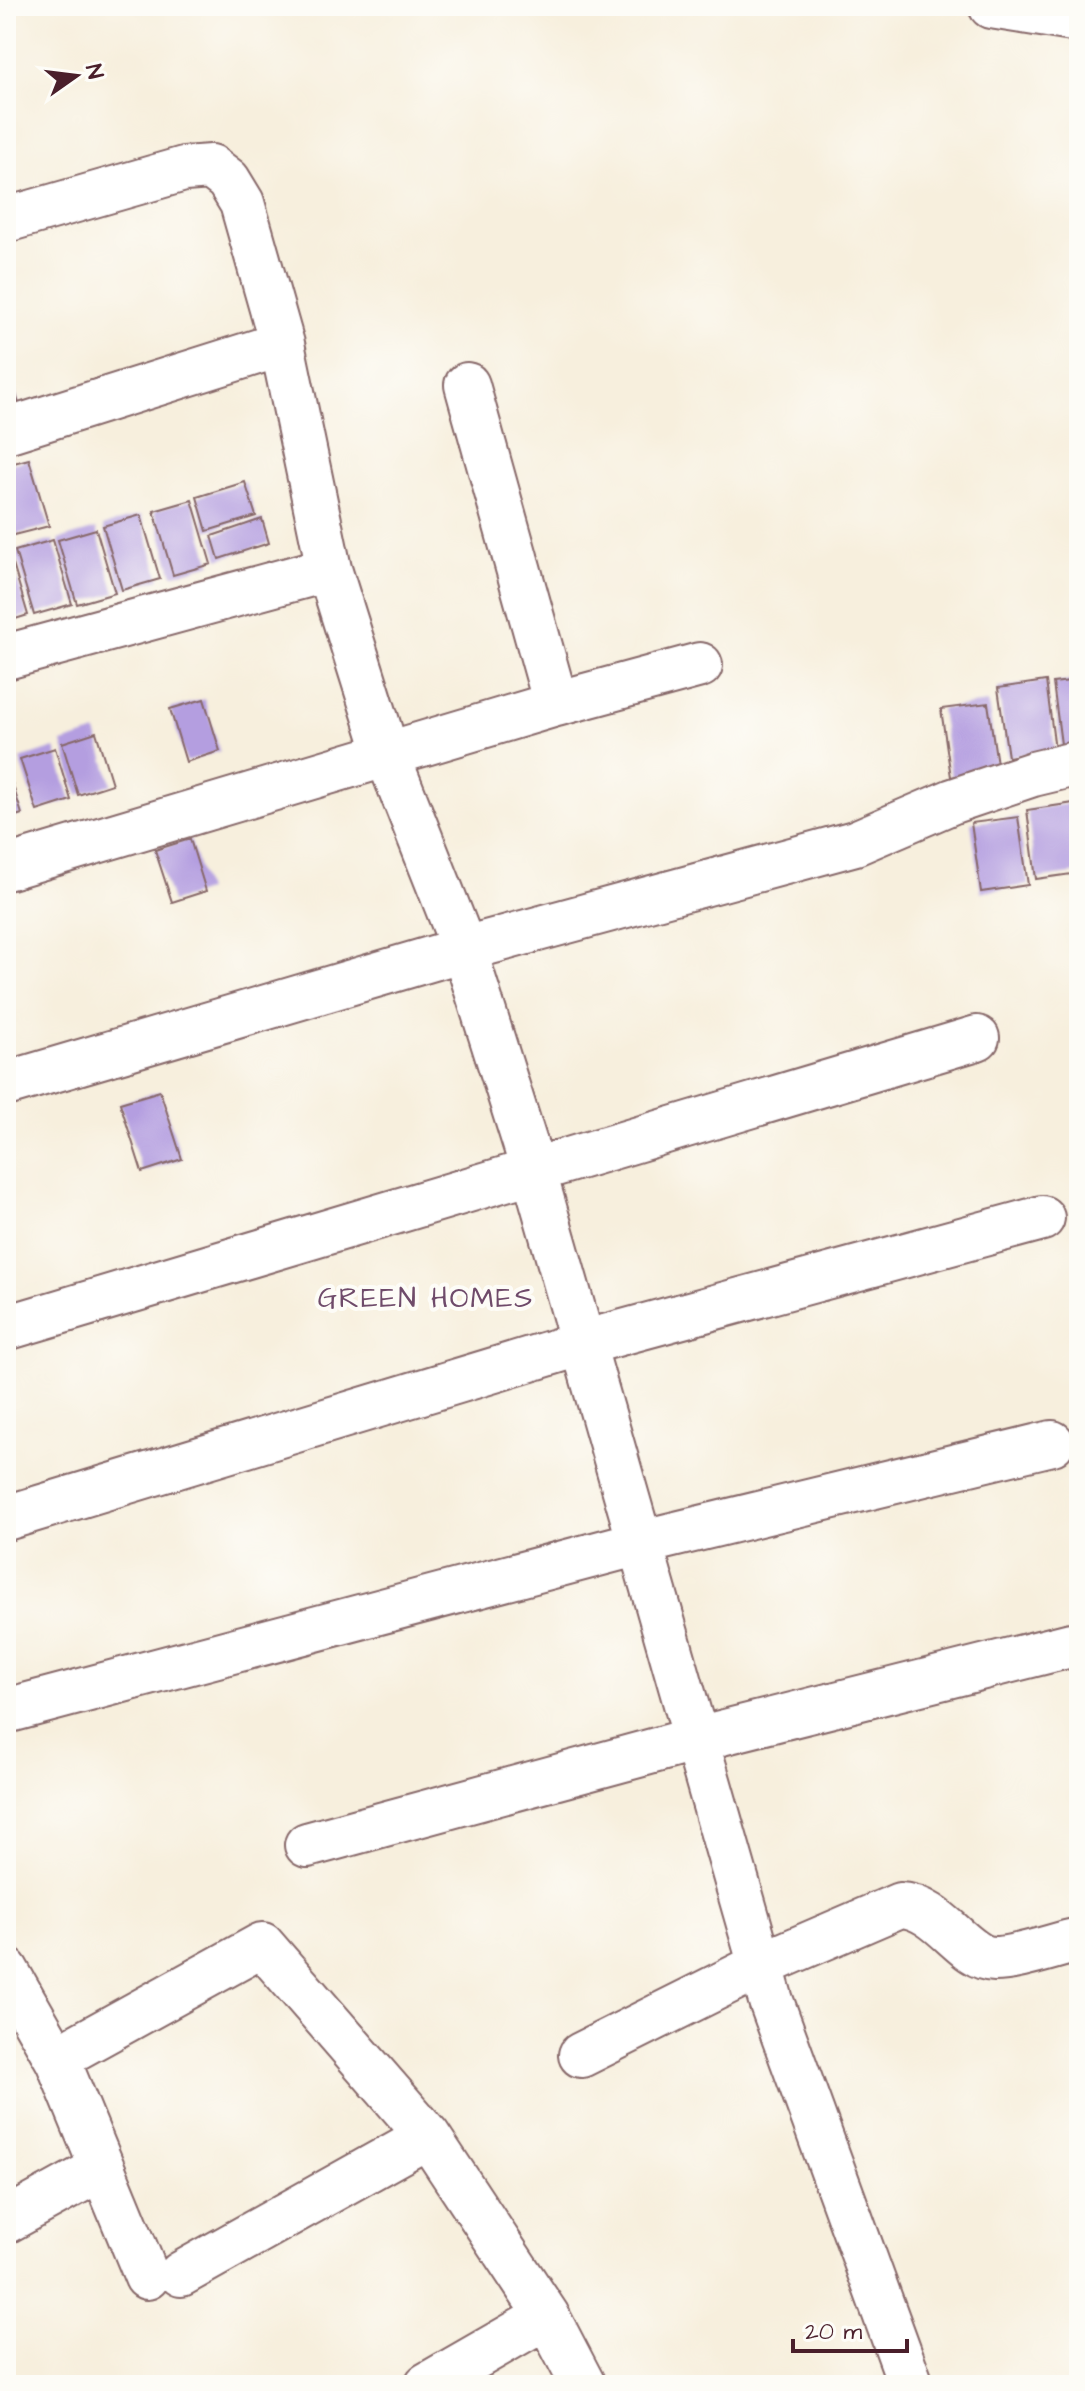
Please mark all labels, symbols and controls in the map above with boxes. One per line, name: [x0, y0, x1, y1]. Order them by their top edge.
north arrow: [36, 36, 116, 116]
text: N: [77, 61, 111, 82]
district label: GREEN HOMES: [318, 1279, 534, 1318]
scale bar: [793, 2303, 907, 2353]
text: 20 m: [805, 2315, 862, 2349]

